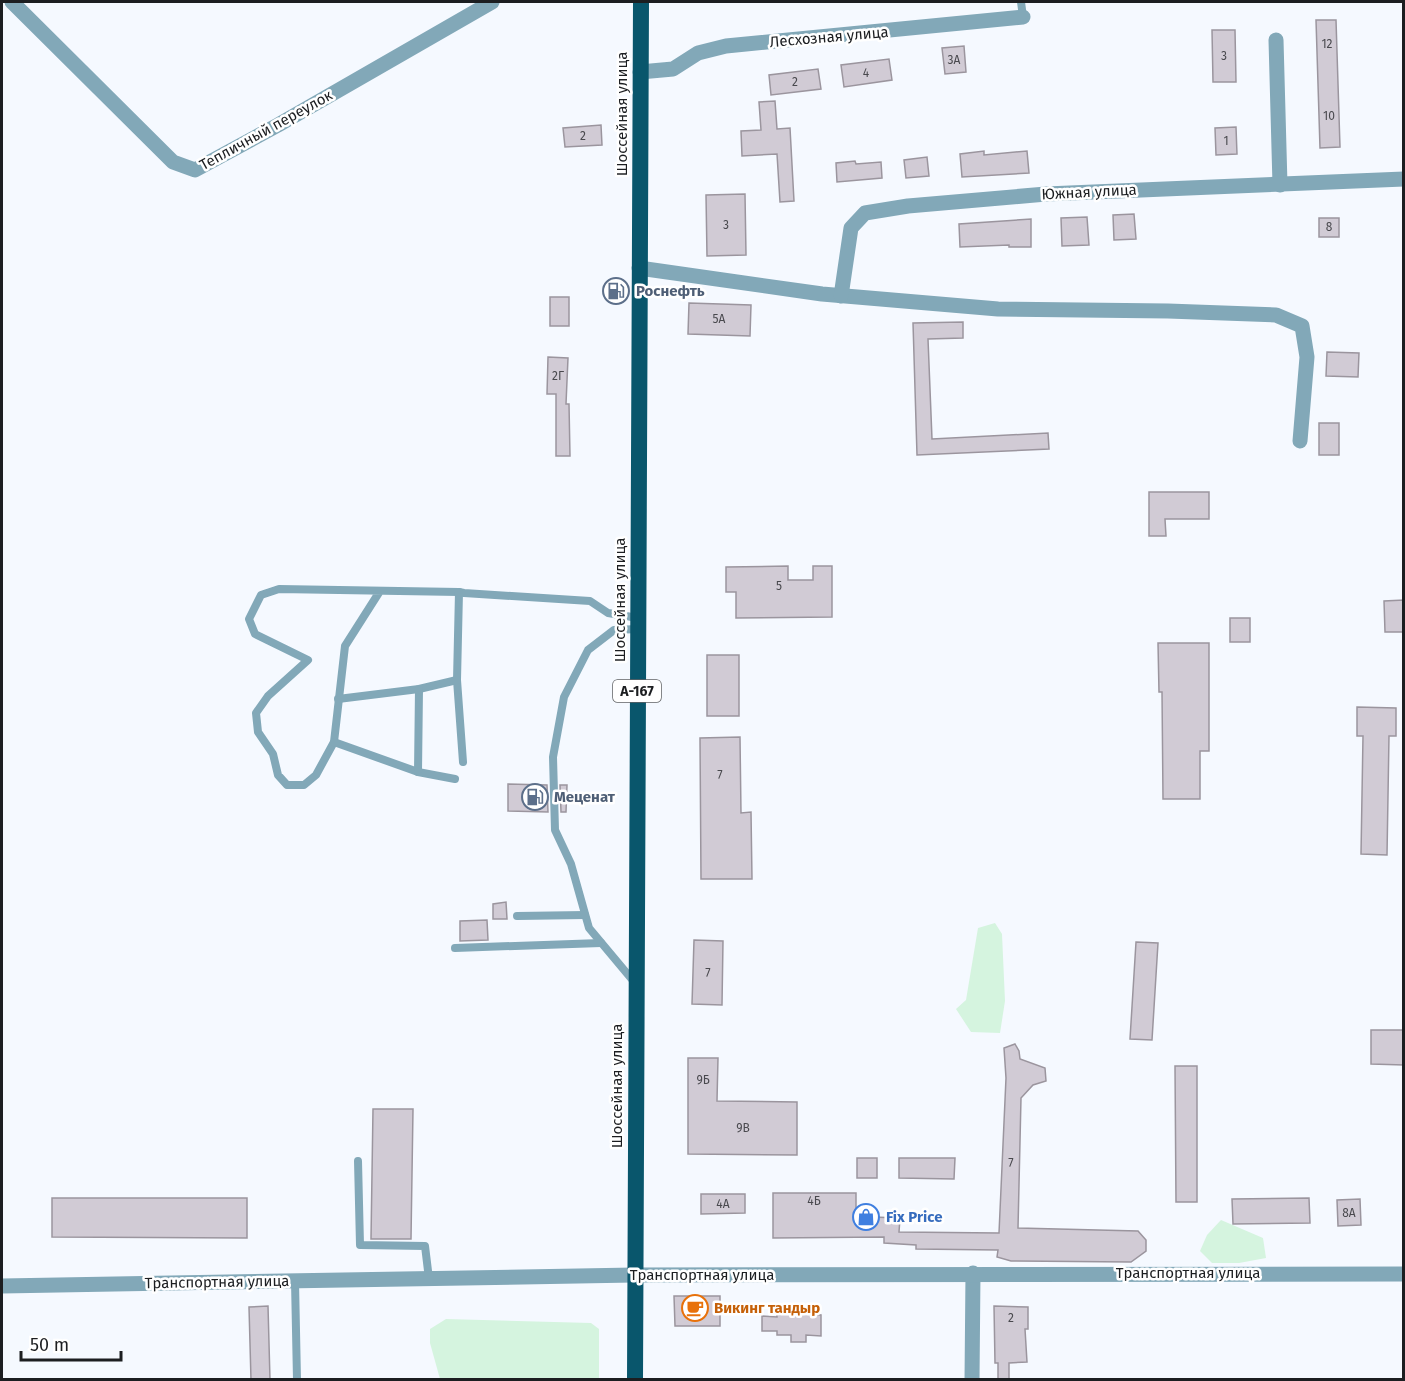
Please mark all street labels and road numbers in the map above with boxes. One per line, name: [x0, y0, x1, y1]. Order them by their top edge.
street label: Лесхозная улица: [769, 23, 889, 51]
street label: Шоссейная улица: [613, 52, 631, 176]
street label: Тепличный переулок: [196, 86, 336, 174]
street label: Южная улица: [1041, 181, 1137, 203]
street label: Шоссейная улица: [611, 538, 629, 662]
road number: А-167: [613, 680, 661, 702]
street label: Шоссейная улица: [608, 1024, 626, 1148]
street label: Транспортная улица: [1116, 1264, 1260, 1282]
street label: Транспортная улица: [630, 1266, 774, 1284]
street label: Транспортная улица: [144, 1272, 290, 1292]

